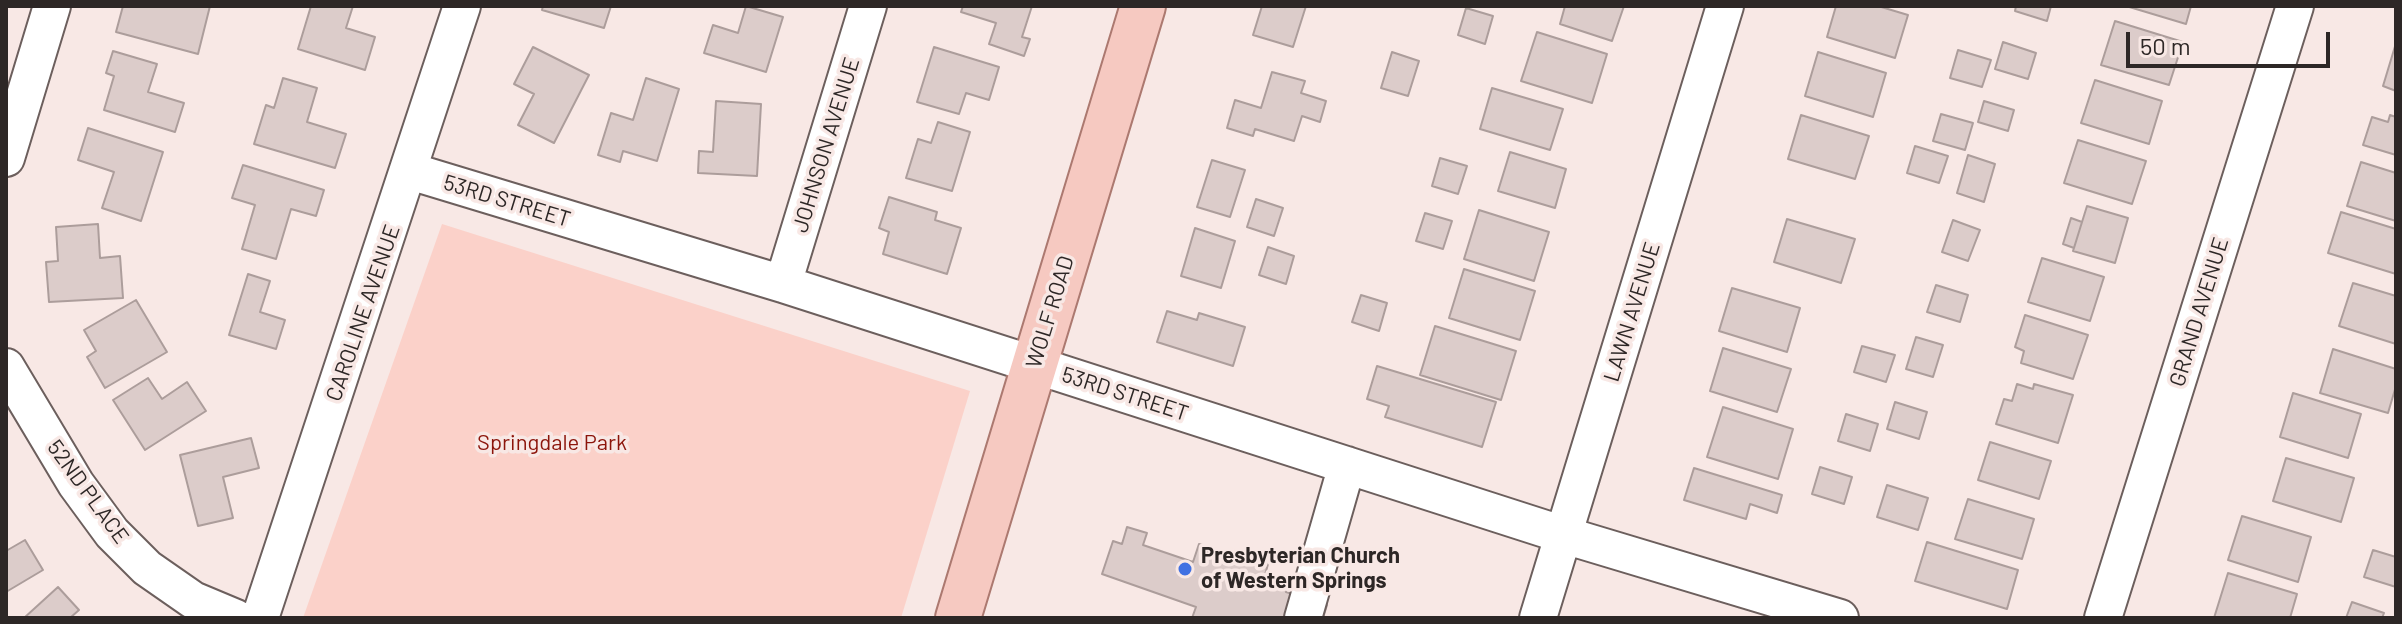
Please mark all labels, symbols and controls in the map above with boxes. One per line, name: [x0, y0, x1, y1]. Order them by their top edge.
scale bar: [2130, 16, 2334, 66]
text: 50 m: [2140, 31, 2191, 60]
street label: JOHNSON AVENUE: [787, 54, 865, 236]
street label: 53RD STREET: [440, 169, 574, 233]
street label: CAROLINE AVENUE: [320, 221, 406, 405]
street label: GRAND AVENUE: [2164, 234, 2234, 390]
street label: LAWN AVENUE: [1598, 239, 1666, 385]
street label: WOLF ROAD: [1020, 253, 1080, 371]
street label: 53RD STREET: [1058, 361, 1192, 427]
park label: Springdale Park: [477, 430, 627, 456]
street label: 52ND PLACE: [42, 435, 134, 549]
place label: Presbyterian Church of Western Springs: [1201, 543, 1400, 594]
marker: Presbyterian Church of Western Springs: [1176, 560, 1194, 578]

